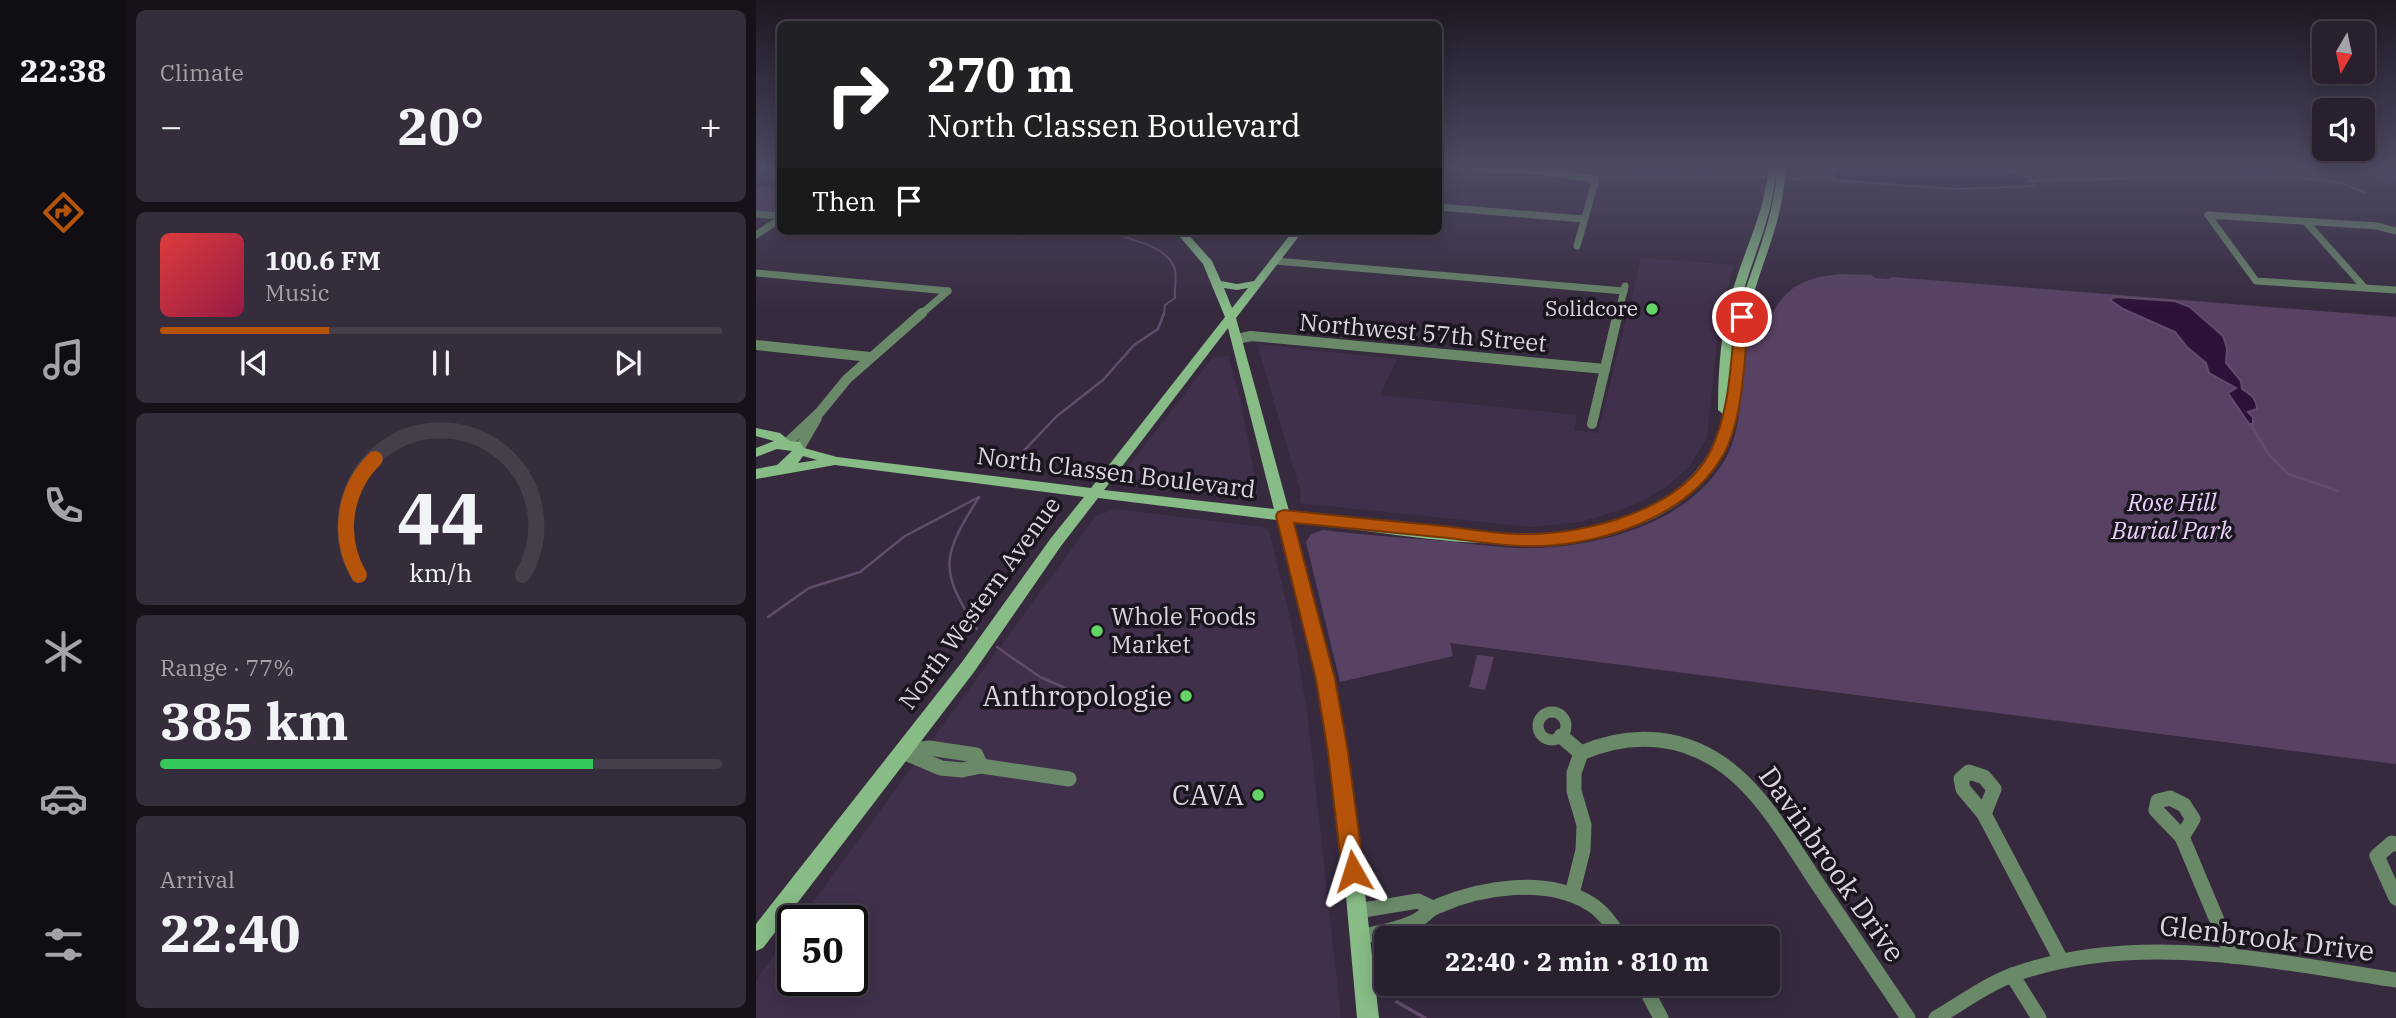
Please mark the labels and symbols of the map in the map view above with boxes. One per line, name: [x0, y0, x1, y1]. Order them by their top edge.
north arrow: [2312, 21, 2375, 84]
pin: [1712, 287, 1772, 347]
place label: Solidcore: [1545, 294, 1638, 322]
marker: Solidcore: [1644, 301, 1660, 317]
street label: Northwest 57th Street: [1298, 305, 1548, 359]
street label: North Classen Boulevard: [975, 439, 1257, 505]
park label: Rose Hill Burial Park: [2111, 486, 2233, 546]
street label: North Western Avenue: [891, 490, 1067, 715]
place label: Whole Foods Market: [1111, 600, 1256, 660]
marker: Whole Foods Market: [1089, 623, 1105, 639]
place label: Anthropologie: [983, 677, 1172, 714]
marker: Anthropologie: [1178, 688, 1194, 704]
street label: Davinbrook Drive: [1751, 759, 1914, 969]
place label: CAVA: [1172, 776, 1244, 813]
marker: CAVA: [1250, 787, 1266, 803]
position arrow: [1316, 834, 1390, 908]
speed limit sign: 50: [777, 905, 868, 996]
street label: Glenbrook Drive: [2158, 906, 2377, 969]

